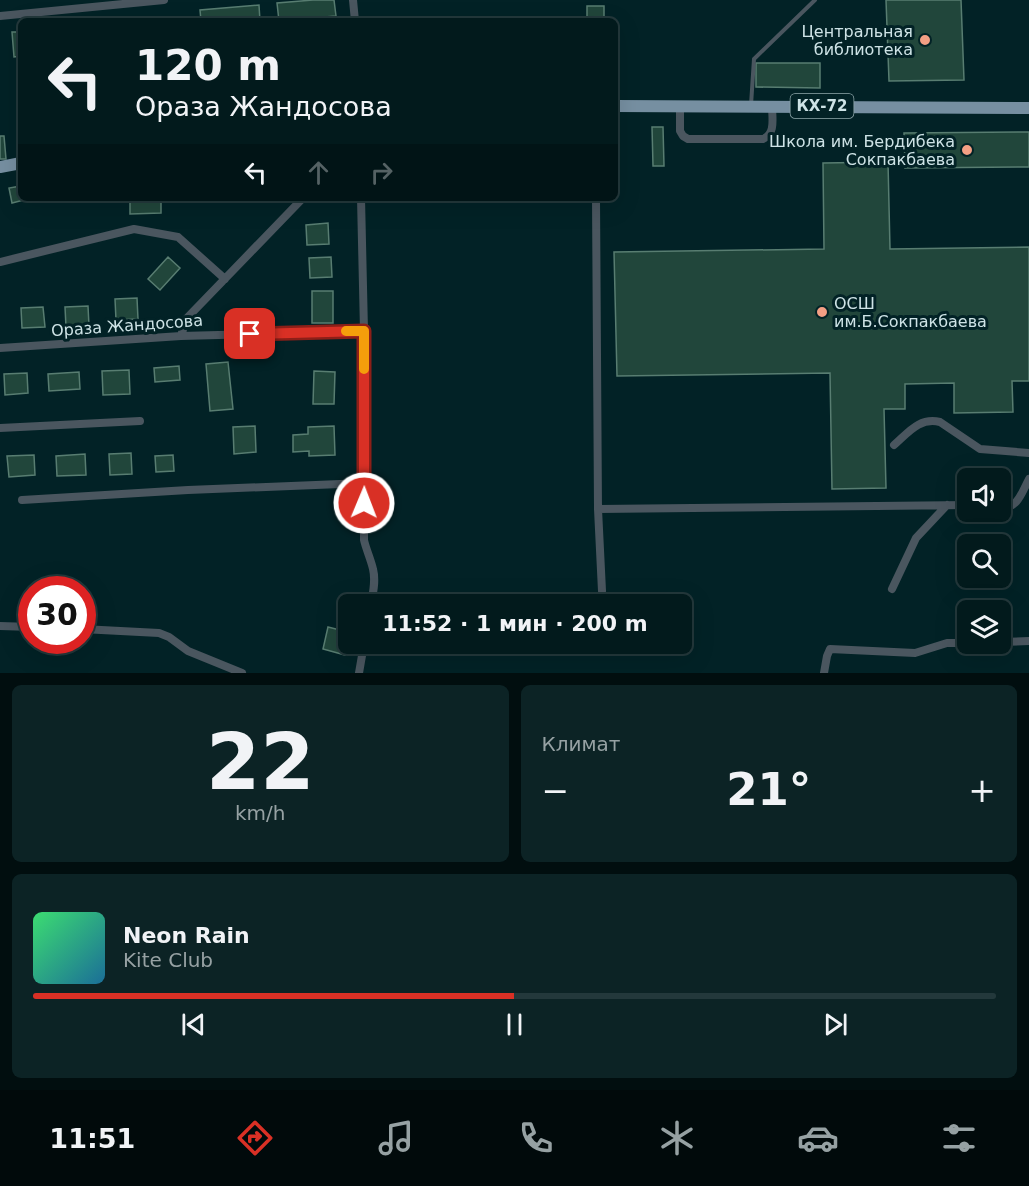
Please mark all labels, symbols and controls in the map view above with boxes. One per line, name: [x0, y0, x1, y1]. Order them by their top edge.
place label: Центральная библиотека: [801, 22, 913, 59]
marker: Центральная библиотека: [918, 33, 932, 47]
text: 120 m: [135, 41, 281, 90]
icon: left: [36, 42, 114, 120]
text: Ораза Жандосова: [135, 91, 392, 122]
road number: КХ-72: [790, 94, 854, 118]
place label: Школа им. Бердибека Сокпакбаева: [769, 132, 955, 169]
marker: Школа им. Бердибека Сокпакбаева: [960, 143, 974, 157]
icon: left: [239, 156, 272, 189]
icon: ahead: [302, 156, 335, 189]
icon: right: [365, 156, 398, 189]
place label: ОСШ им.Б.Сокпакбаева: [834, 294, 987, 331]
marker: ОСШ им.Б.Сокпакбаева: [815, 305, 829, 319]
pin: [224, 308, 275, 359]
street label: Ораза Жандосова: [50, 311, 204, 340]
icon: arrive: [233, 317, 266, 350]
map controls: [957, 468, 1011, 654]
button: sound: [957, 468, 1011, 522]
position arrow: [332, 471, 396, 535]
button: search: [957, 534, 1011, 588]
speed limit sign: 30: [18, 576, 96, 654]
button: layers: [957, 600, 1011, 654]
text: 11:52 · 1 мин · 200 m: [382, 611, 648, 636]
text: 22: [206, 717, 315, 807]
text: Климат: [542, 732, 620, 756]
text: 21°: [726, 763, 811, 816]
text: −: [542, 771, 569, 810]
text: +: [968, 771, 996, 810]
text: km/h: [235, 801, 285, 825]
text: Neon Rain: [123, 923, 250, 948]
text: Kite Club: [123, 948, 213, 972]
icon: previous: [177, 1008, 210, 1041]
icon: pause: [498, 1008, 531, 1041]
icon: next: [819, 1008, 852, 1041]
icon: directions: [234, 1117, 276, 1159]
icon: music: [375, 1117, 417, 1159]
icon: phone: [515, 1117, 557, 1159]
icon: climate: [656, 1117, 698, 1159]
icon: car: [797, 1117, 839, 1159]
icon: filters: [938, 1117, 980, 1159]
text: 11:51: [49, 1123, 135, 1154]

